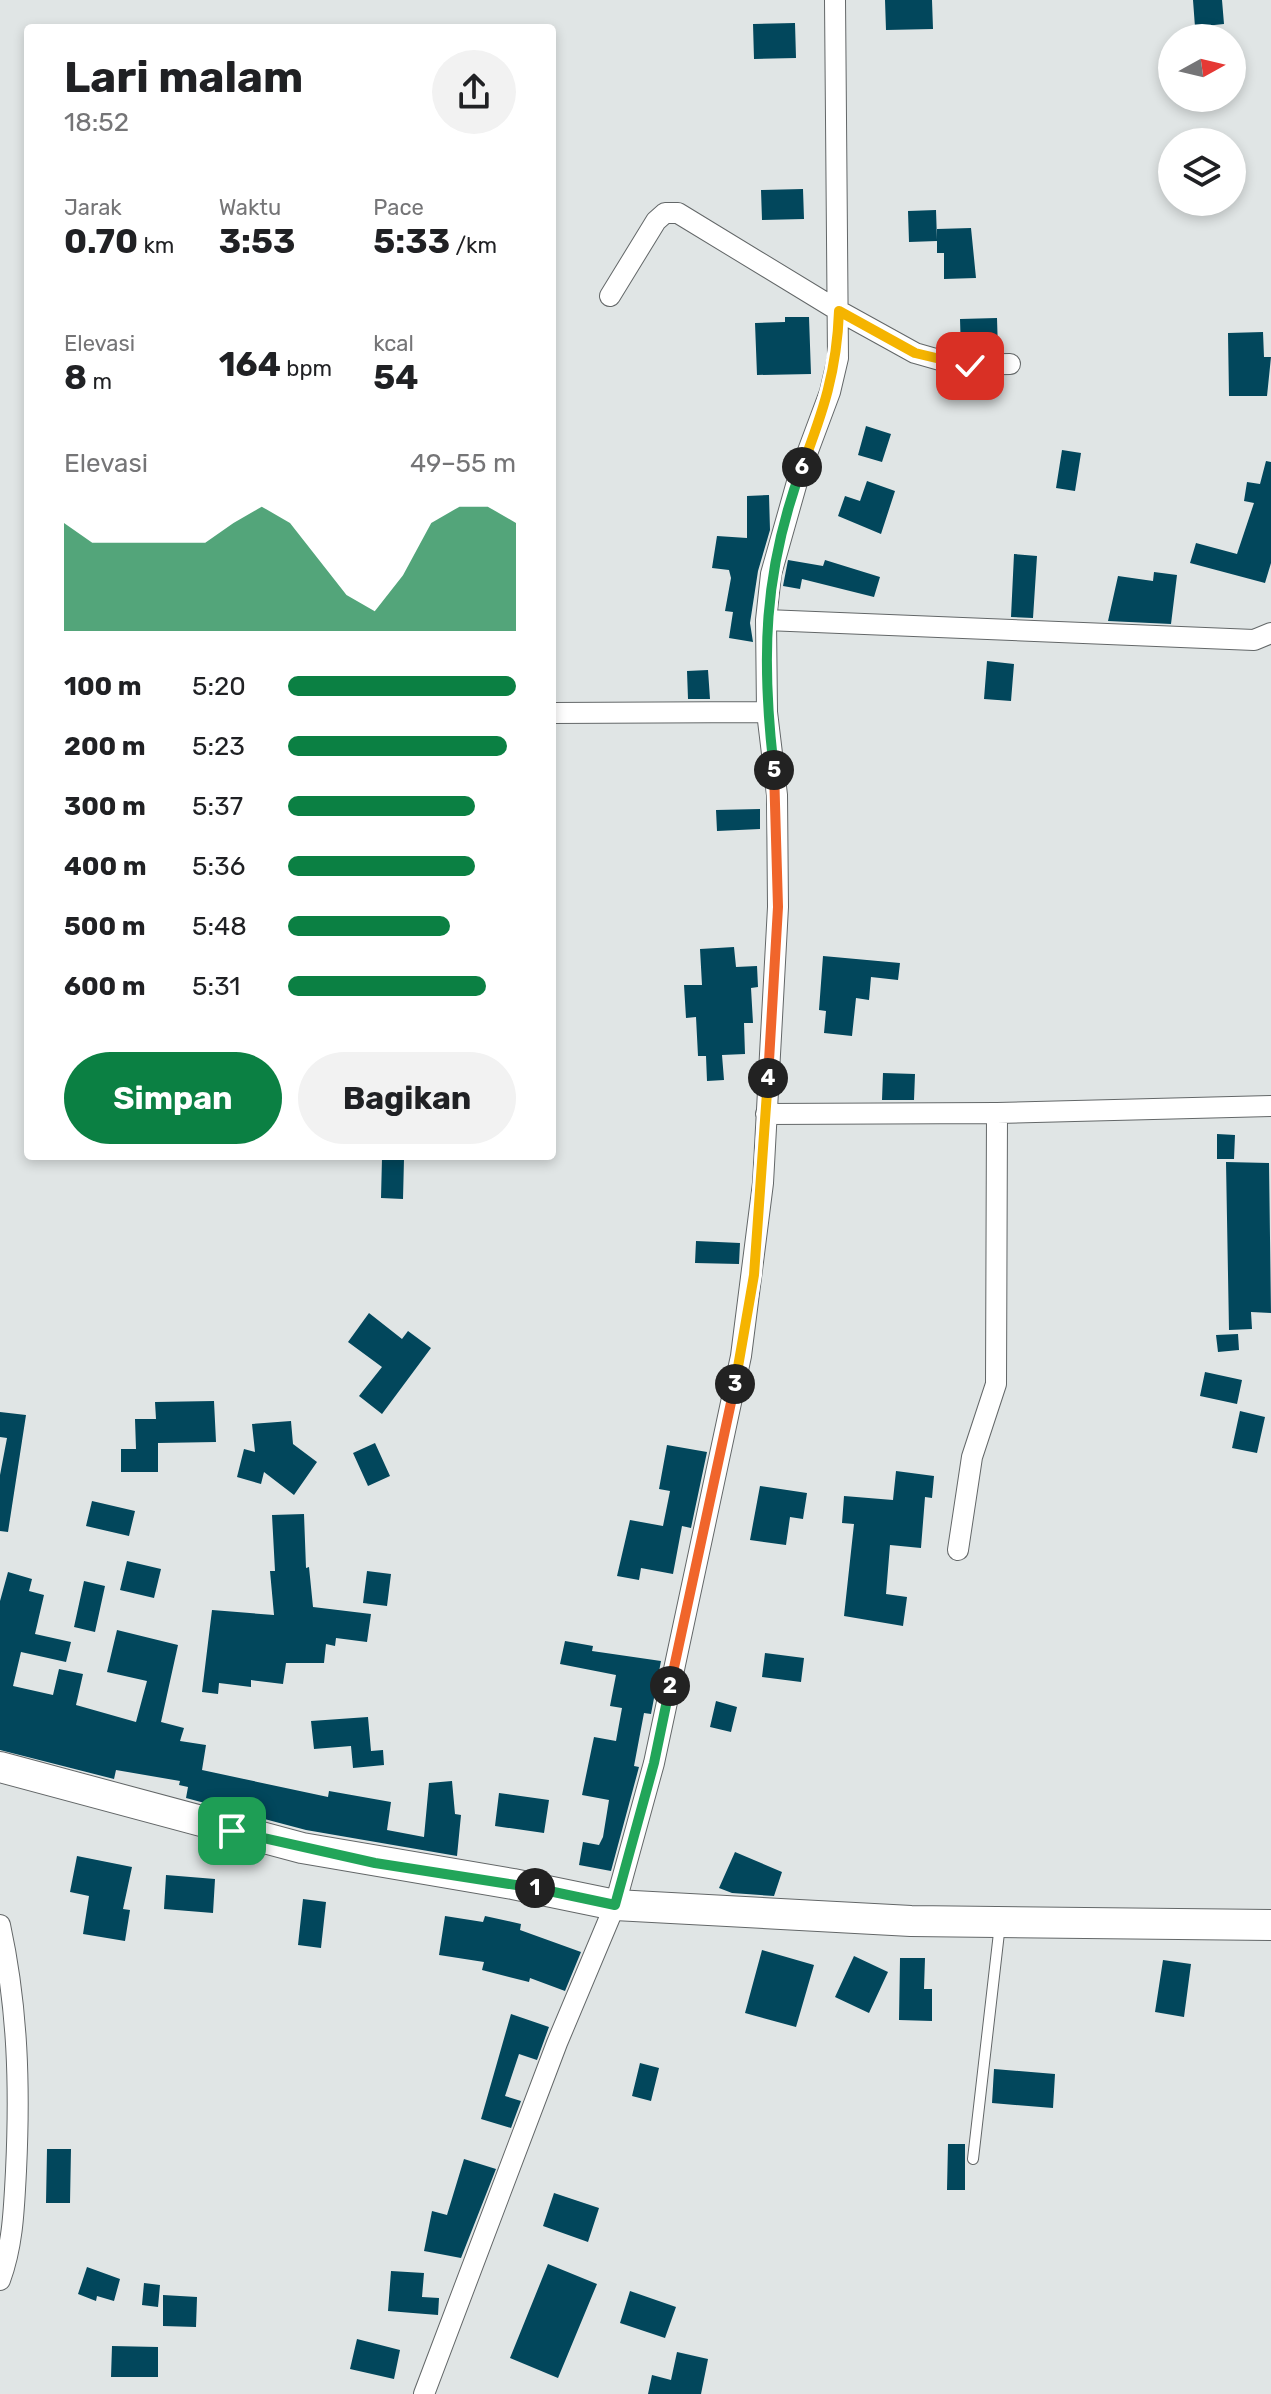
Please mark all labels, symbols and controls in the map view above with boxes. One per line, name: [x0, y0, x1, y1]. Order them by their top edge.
north arrow: [1158, 24, 1246, 112]
map controls: [1158, 24, 1246, 216]
button: share: [432, 50, 516, 134]
text: Lari malam: [64, 51, 303, 103]
text: 18:52: [64, 107, 129, 138]
button: layers: [1158, 128, 1246, 216]
text: Jarak: [64, 194, 122, 221]
text: Waktu: [219, 194, 281, 221]
text: Pace: [373, 194, 424, 221]
text: 0.70: [64, 221, 138, 262]
text: 3:53: [219, 221, 295, 262]
text: 5:33: [373, 221, 450, 262]
text: km: [138, 232, 174, 259]
text: /km: [450, 232, 497, 259]
text: Elevasi: [64, 330, 135, 357]
text: kcal: [373, 330, 414, 357]
pin: [936, 332, 1004, 400]
text: 164: [219, 344, 281, 385]
icon: check: [948, 344, 992, 388]
text: bpm: [281, 355, 332, 382]
text: 8: [64, 357, 87, 398]
text: 54: [373, 357, 419, 398]
text: m: [87, 368, 112, 395]
pin: 6: [782, 447, 822, 487]
text: Elevasi: [64, 448, 148, 479]
text: 49–55 m: [410, 448, 516, 479]
text: 6: [795, 453, 809, 480]
text: 100 m: [64, 671, 142, 702]
text: 5:20: [192, 671, 246, 702]
text: 200 m: [64, 731, 146, 762]
text: 5:23: [192, 731, 245, 762]
pin: 5: [754, 750, 794, 790]
text: 5: [767, 756, 781, 783]
text: 300 m: [64, 791, 146, 822]
text: 5:37: [192, 791, 243, 822]
text: 400 m: [64, 851, 146, 882]
text: 5:36: [192, 851, 245, 882]
text: 500 m: [64, 911, 146, 942]
text: 5:48: [192, 911, 247, 942]
text: 600 m: [64, 971, 146, 1002]
text: 5:31: [192, 971, 240, 1002]
button: Simpan: [64, 1052, 282, 1144]
button: Bagikan: [298, 1052, 516, 1144]
pin: 4: [748, 1058, 788, 1098]
text: 4: [760, 1064, 776, 1091]
pin: 3: [715, 1364, 755, 1404]
text: 3: [728, 1370, 742, 1397]
pin: 2: [650, 1666, 690, 1706]
text: 2: [663, 1672, 677, 1699]
pin: [198, 1797, 266, 1865]
icon: arrive: [210, 1809, 254, 1853]
pin: 1: [515, 1868, 555, 1908]
text: 1: [530, 1874, 540, 1901]

